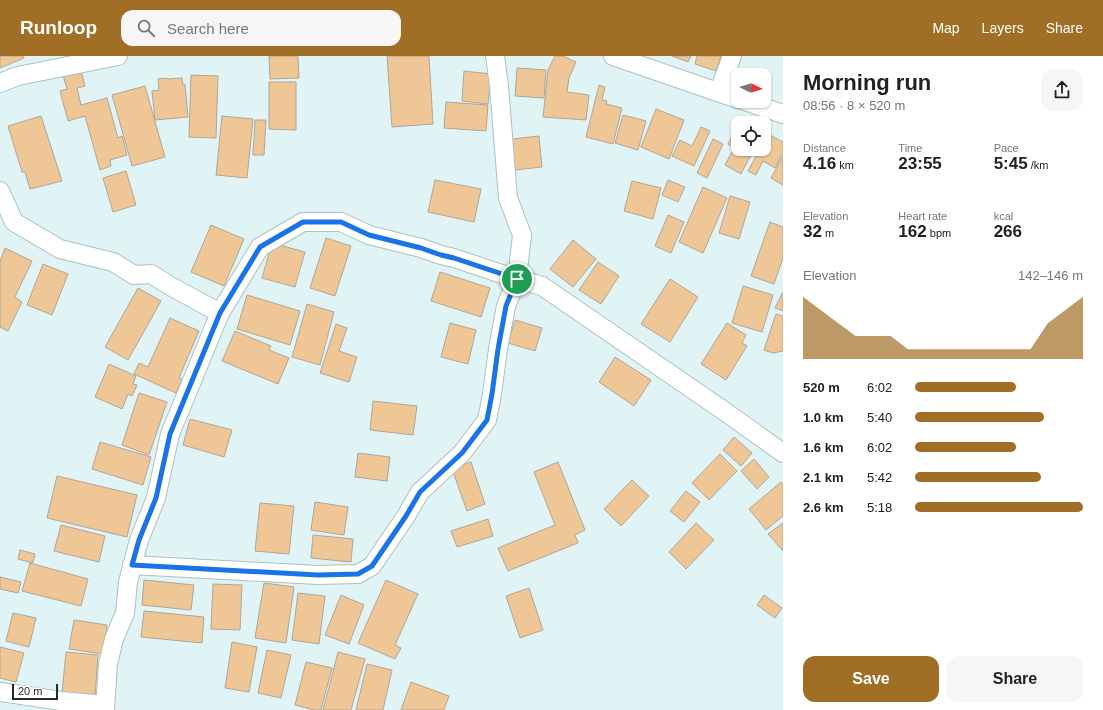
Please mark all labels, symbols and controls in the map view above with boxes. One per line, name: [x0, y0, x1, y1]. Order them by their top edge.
search box: [121, 10, 401, 46]
text: Runloop: [20, 17, 97, 38]
icon: search: [135, 17, 157, 39]
text: Search here: [167, 20, 249, 37]
text: Map: [932, 20, 960, 36]
text: Layers: [982, 20, 1024, 36]
text: Share: [1046, 20, 1083, 36]
north arrow: [731, 68, 771, 108]
map controls: [731, 68, 771, 156]
button: share: [1041, 69, 1083, 111]
text: Morning run: [803, 70, 931, 95]
text: 08:56 · 8 × 520 m: [803, 98, 905, 113]
button: locate: [731, 116, 771, 156]
text: Distance: [803, 142, 846, 154]
text: Time: [898, 142, 922, 154]
text: Pace: [994, 142, 1019, 154]
text: 4.16: [803, 154, 836, 173]
text: 23:55: [898, 154, 942, 173]
text: 5:45: [994, 154, 1028, 173]
text: km: [836, 159, 854, 171]
text: /km: [1028, 159, 1048, 171]
text: Elevation: [803, 210, 848, 222]
text: Heart rate: [898, 210, 947, 222]
text: kcal: [994, 210, 1013, 222]
text: 32: [803, 222, 822, 241]
text: 162: [898, 222, 927, 241]
text: 266: [994, 222, 1022, 241]
text: m: [822, 227, 834, 239]
text: bpm: [927, 227, 951, 239]
pin: [500, 262, 534, 296]
icon: arrive: [506, 268, 528, 290]
text: Elevation: [803, 268, 856, 283]
text: 142–146 m: [1018, 268, 1083, 283]
text: 520 m: [803, 380, 840, 395]
text: 6:02: [867, 380, 892, 395]
text: 1.0 km: [803, 410, 843, 425]
text: 5:40: [867, 410, 892, 425]
text: 1.6 km: [803, 440, 843, 455]
text: 6:02: [867, 440, 892, 455]
text: 2.1 km: [803, 470, 843, 485]
text: 5:42: [867, 470, 892, 485]
text: 2.6 km: [803, 500, 843, 515]
text: 5:18: [867, 500, 892, 515]
button: Save: [803, 656, 939, 702]
button: Share: [947, 656, 1083, 702]
scale bar: [12, 682, 58, 701]
text: 20 m: [18, 685, 42, 697]

